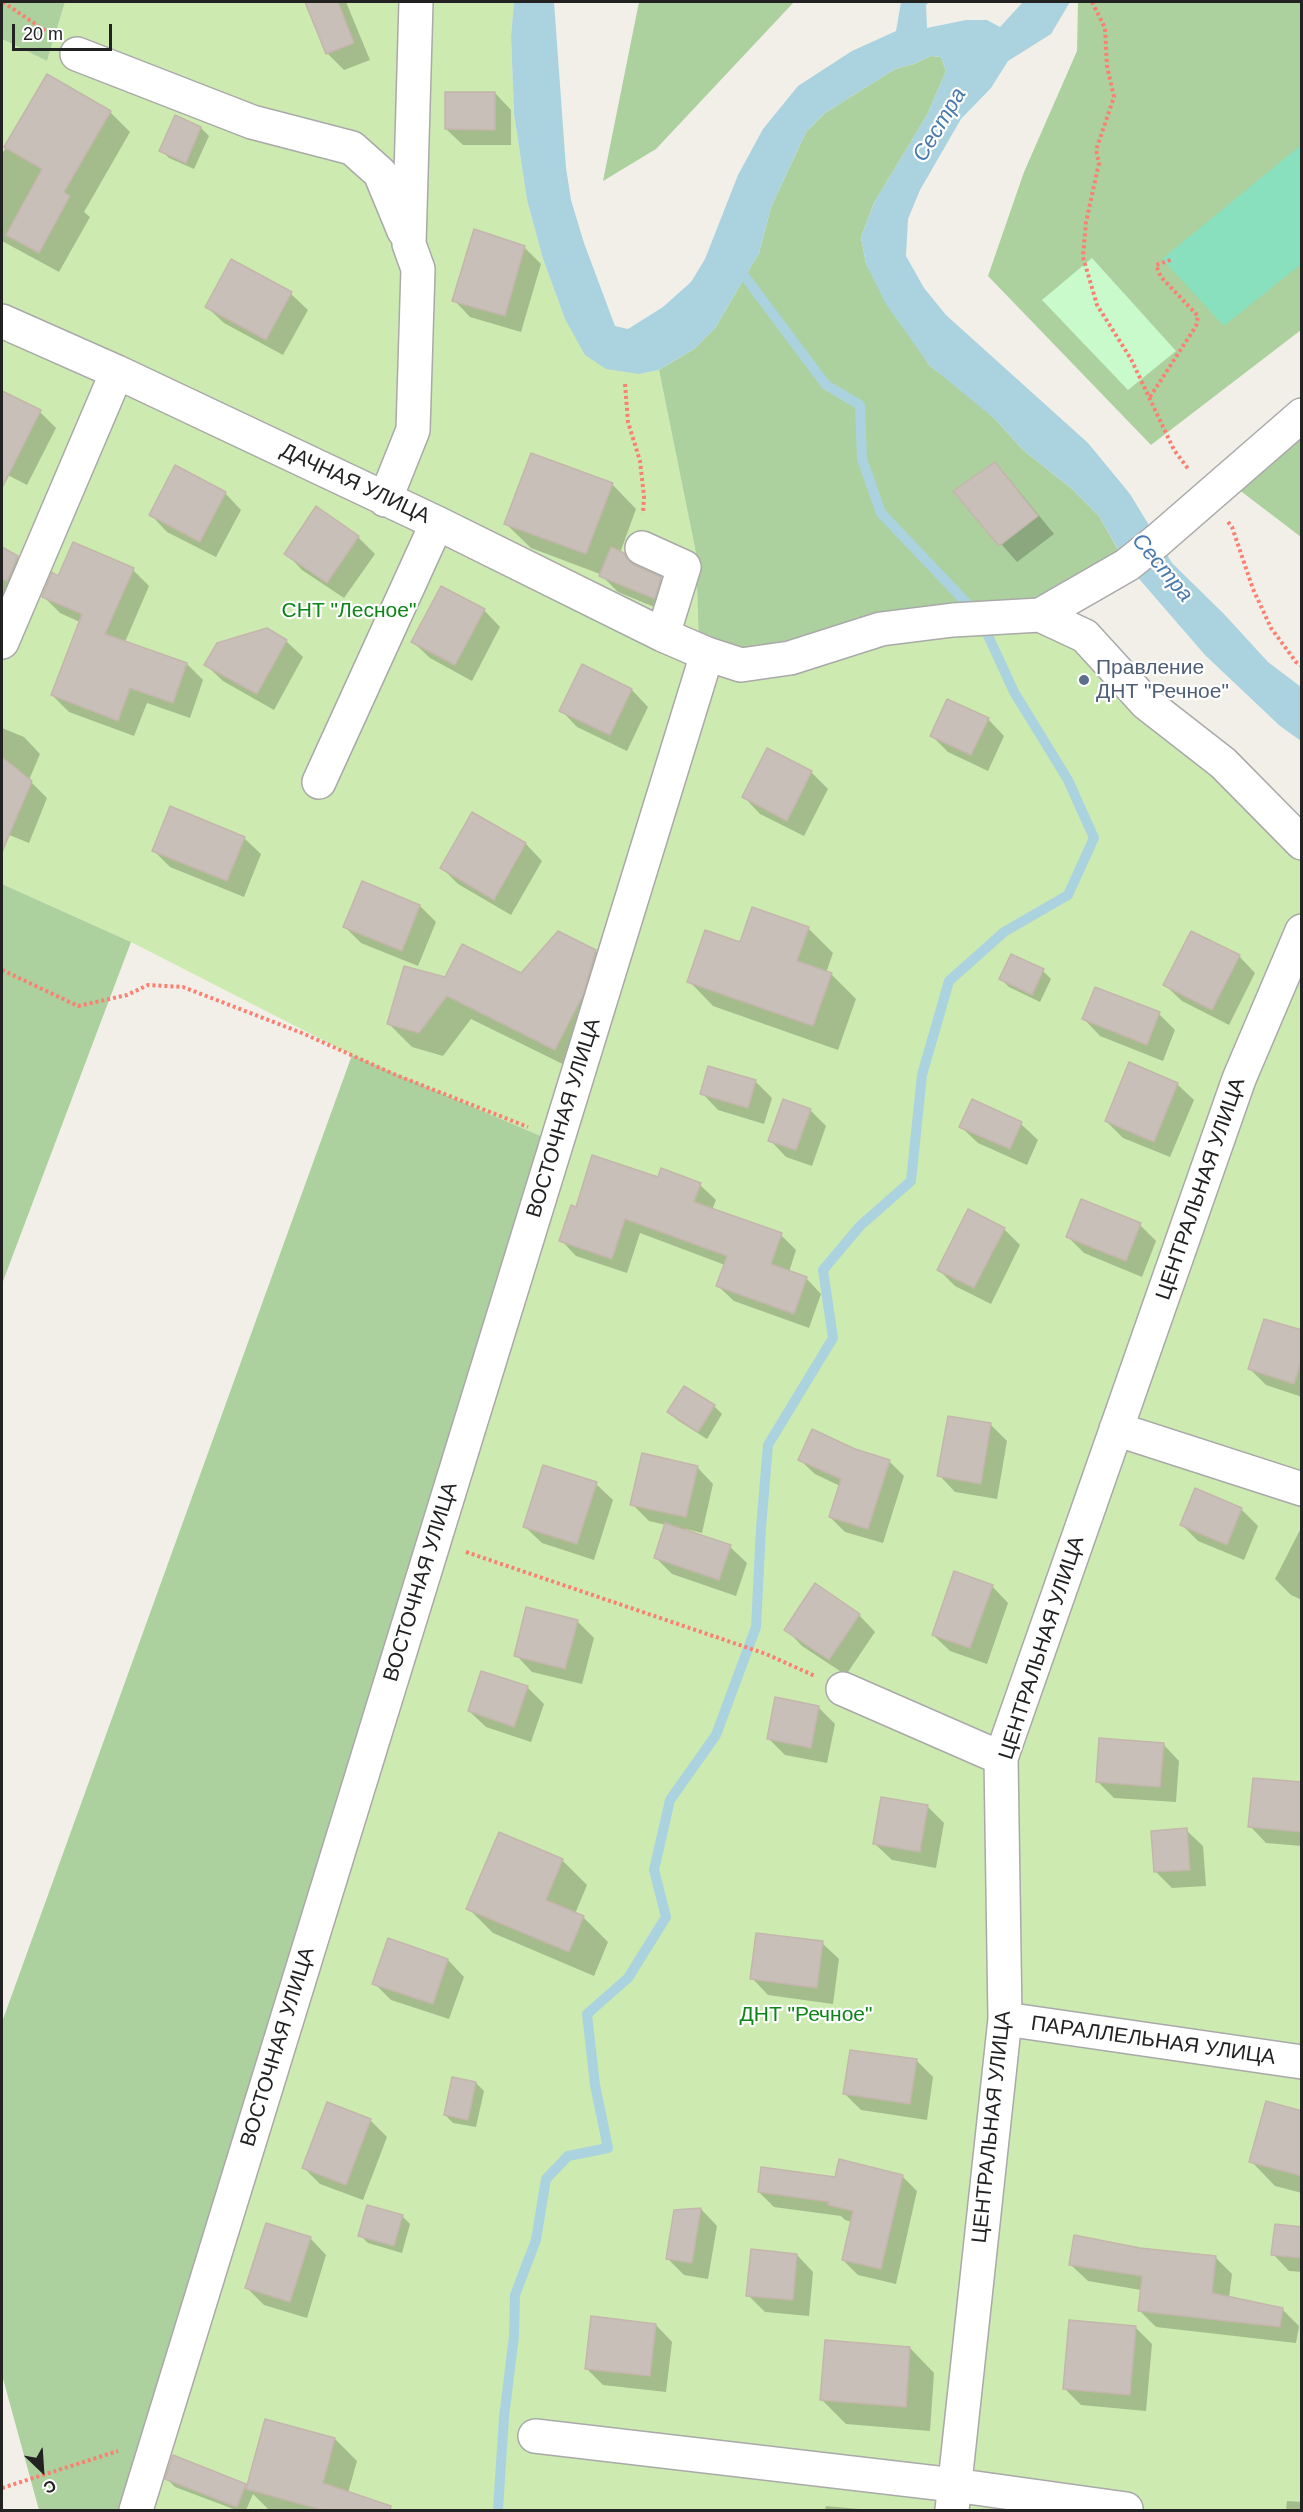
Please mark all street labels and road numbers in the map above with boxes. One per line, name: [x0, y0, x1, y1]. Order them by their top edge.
street label: ДАЧНАЯ УЛИЦА: [276, 438, 434, 530]
street label: ВОСТОЧНАЯ УЛИЦА: [522, 1015, 606, 1221]
street label: ЦЕНТРАЛЬНАЯ УЛИЦА: [1151, 1075, 1251, 1303]
street label: ВОСТОЧНАЯ УЛИЦА: [379, 1479, 463, 1685]
street label: ЦЕНТРАЛЬНАЯ УЛИЦА: [994, 1533, 1090, 1763]
street label: ВОСТОЧНАЯ УЛИЦА: [236, 1944, 320, 2150]
street label: ЦЕНТРАЛЬНАЯ УЛИЦА: [967, 2010, 1017, 2244]
street label: ПАРАЛЛЕЛЬНАЯ УЛИЦА: [1029, 2011, 1277, 2071]

